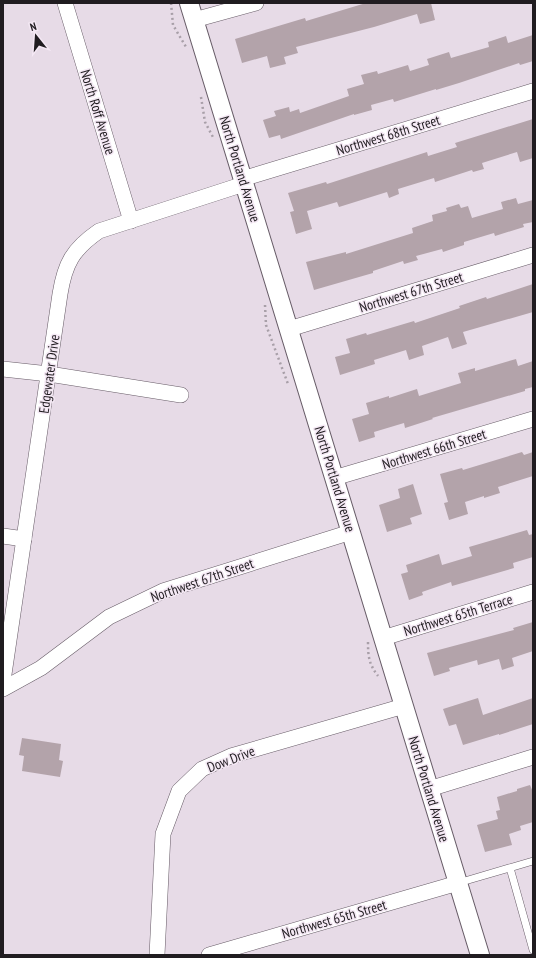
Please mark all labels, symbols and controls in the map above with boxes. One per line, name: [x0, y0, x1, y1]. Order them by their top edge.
north arrow: [16, 16, 56, 56]
text: N: [28, 19, 38, 34]
street label: North Roff Avenue: [77, 67, 120, 157]
street label: Northwest 68th Street: [334, 111, 442, 159]
street label: North Portland Avenue: [215, 114, 265, 224]
street label: Northwest 67th Street: [357, 268, 465, 316]
street label: Edgewater Drive: [35, 333, 63, 415]
street label: North Portland Avenue: [310, 424, 360, 534]
street label: Northwest 66th Street: [380, 425, 488, 473]
street label: Northwest 67th Street: [148, 554, 256, 606]
street label: Northwest 65th Terrace: [401, 590, 515, 640]
street label: North Portland Avenue: [404, 734, 454, 844]
street label: Dow Drive: [205, 742, 258, 776]
street label: Northwest 65th Street: [280, 895, 388, 943]

